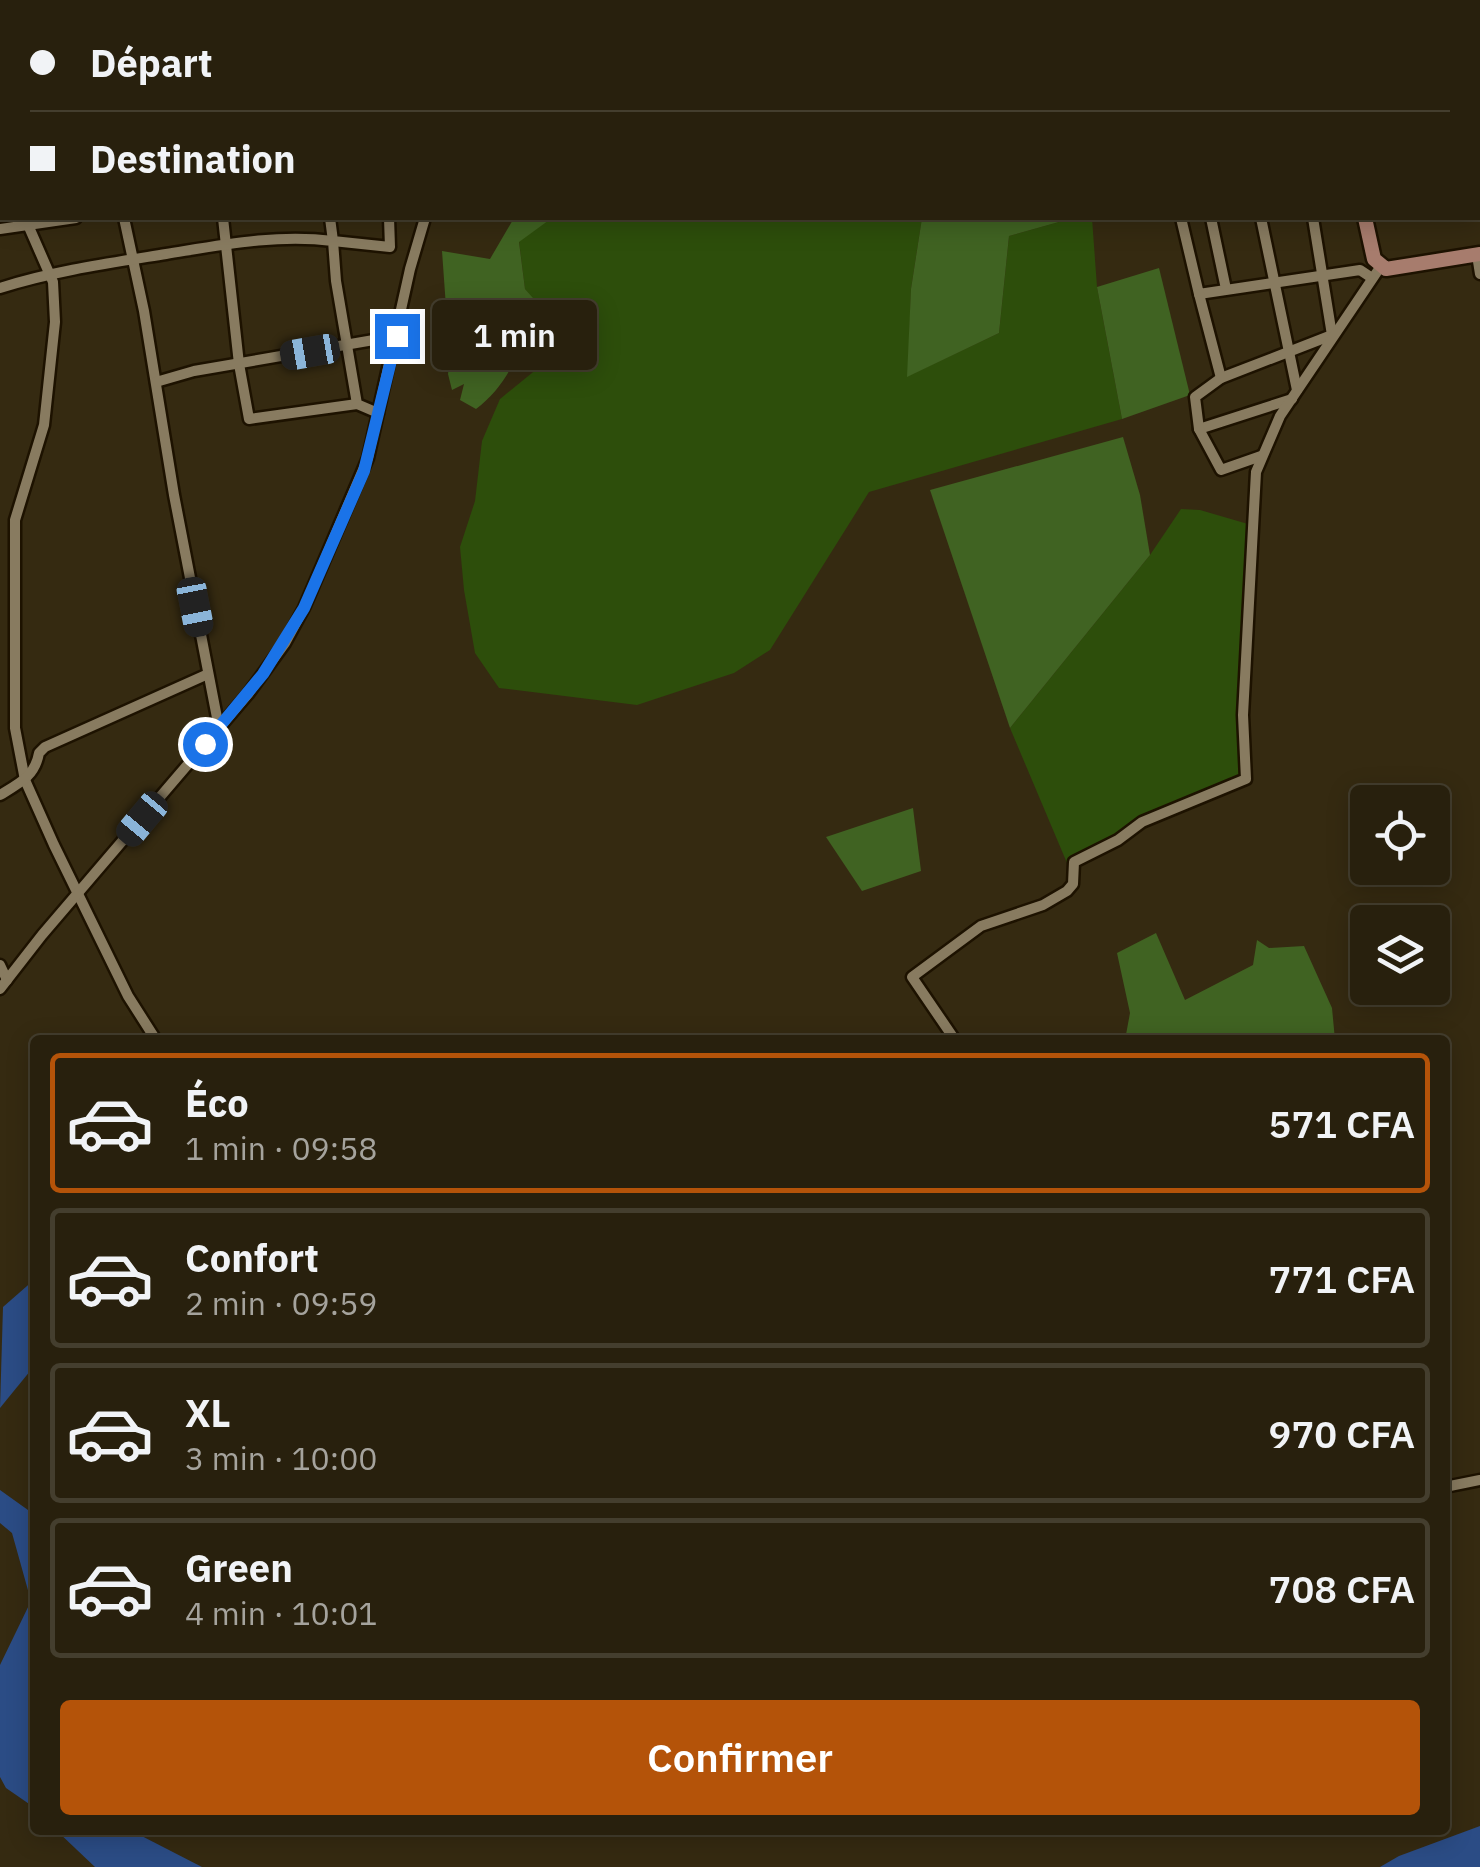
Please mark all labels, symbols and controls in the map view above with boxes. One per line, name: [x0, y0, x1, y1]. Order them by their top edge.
text: Départ: [90, 38, 213, 87]
text: Destination: [90, 134, 296, 183]
callout: 1 min: [432, 301, 597, 371]
route end: [375, 314, 420, 359]
text: 1 min: [473, 314, 556, 356]
car: [278, 332, 342, 372]
car: [175, 575, 215, 639]
route start: [183, 722, 228, 767]
map controls: [1350, 785, 1450, 1005]
button: locate: [1350, 785, 1450, 885]
car: [111, 786, 173, 852]
button: layers: [1350, 905, 1450, 1005]
icon: car: [65, 1078, 155, 1168]
text: Éco: [185, 1078, 249, 1127]
text: 571 CFA: [1269, 1099, 1415, 1148]
text: 1 min · 09:58: [185, 1127, 378, 1169]
icon: car: [65, 1233, 155, 1323]
text: Confort: [185, 1233, 319, 1282]
text: 771 CFA: [1269, 1254, 1415, 1303]
text: 2 min · 09:59: [185, 1282, 378, 1324]
icon: car: [65, 1388, 155, 1478]
text: XL: [185, 1388, 231, 1437]
text: 970 CFA: [1269, 1409, 1415, 1458]
text: 3 min · 10:00: [185, 1437, 378, 1479]
icon: car: [65, 1543, 155, 1633]
text: Green: [185, 1543, 293, 1592]
text: 708 CFA: [1269, 1564, 1415, 1613]
text: 4 min · 10:01: [185, 1592, 378, 1634]
button: Confirmer: [60, 1700, 1420, 1815]

